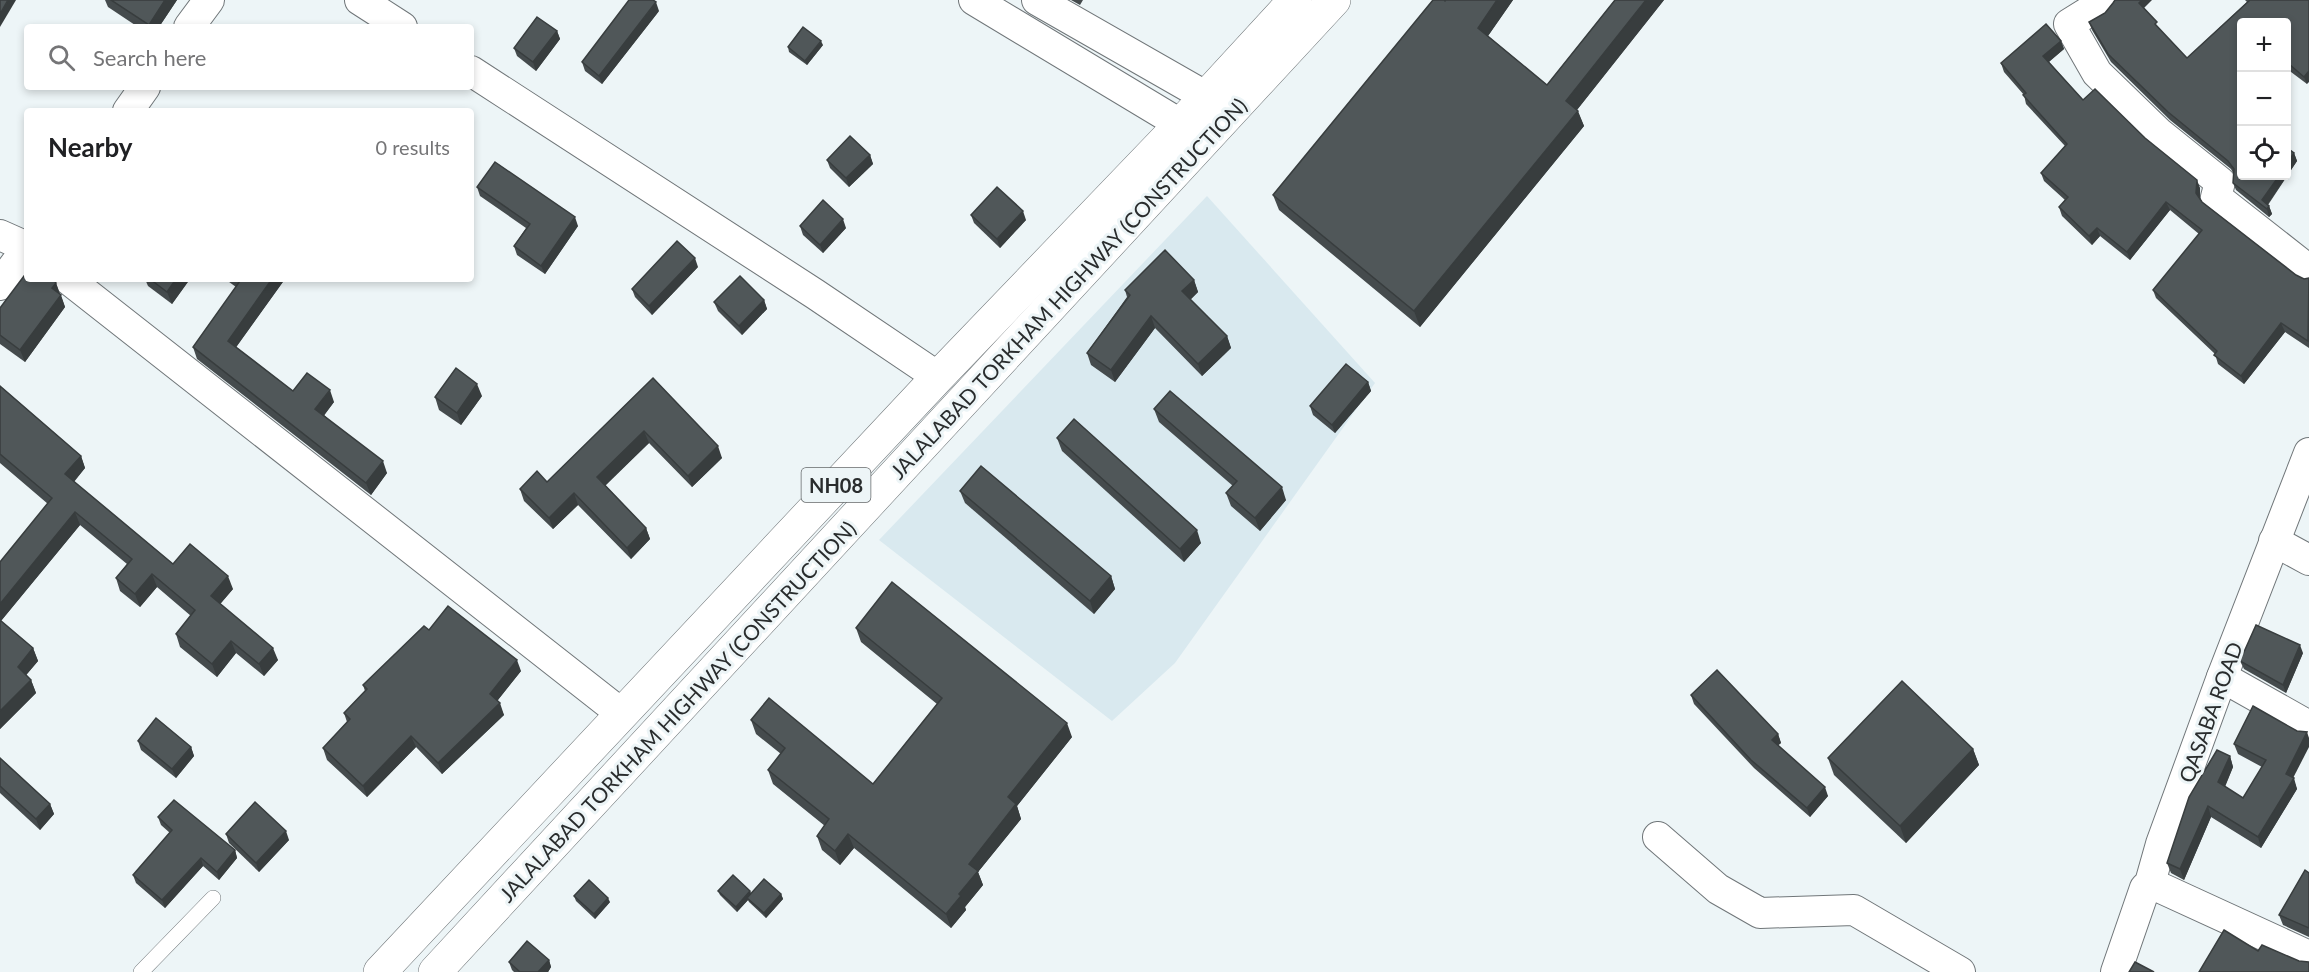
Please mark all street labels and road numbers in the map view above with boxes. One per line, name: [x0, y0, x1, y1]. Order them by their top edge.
street label: JALALABAD TORKHAM HIGHWAY (CONSTRUCTION): [885, 93, 1251, 483]
road number: NH08: [802, 468, 870, 502]
street label: JALALABAD TORKHAM HIGHWAY (CONSTRUCTION): [494, 516, 860, 906]
street label: QASABA ROAD: [2173, 638, 2247, 786]

